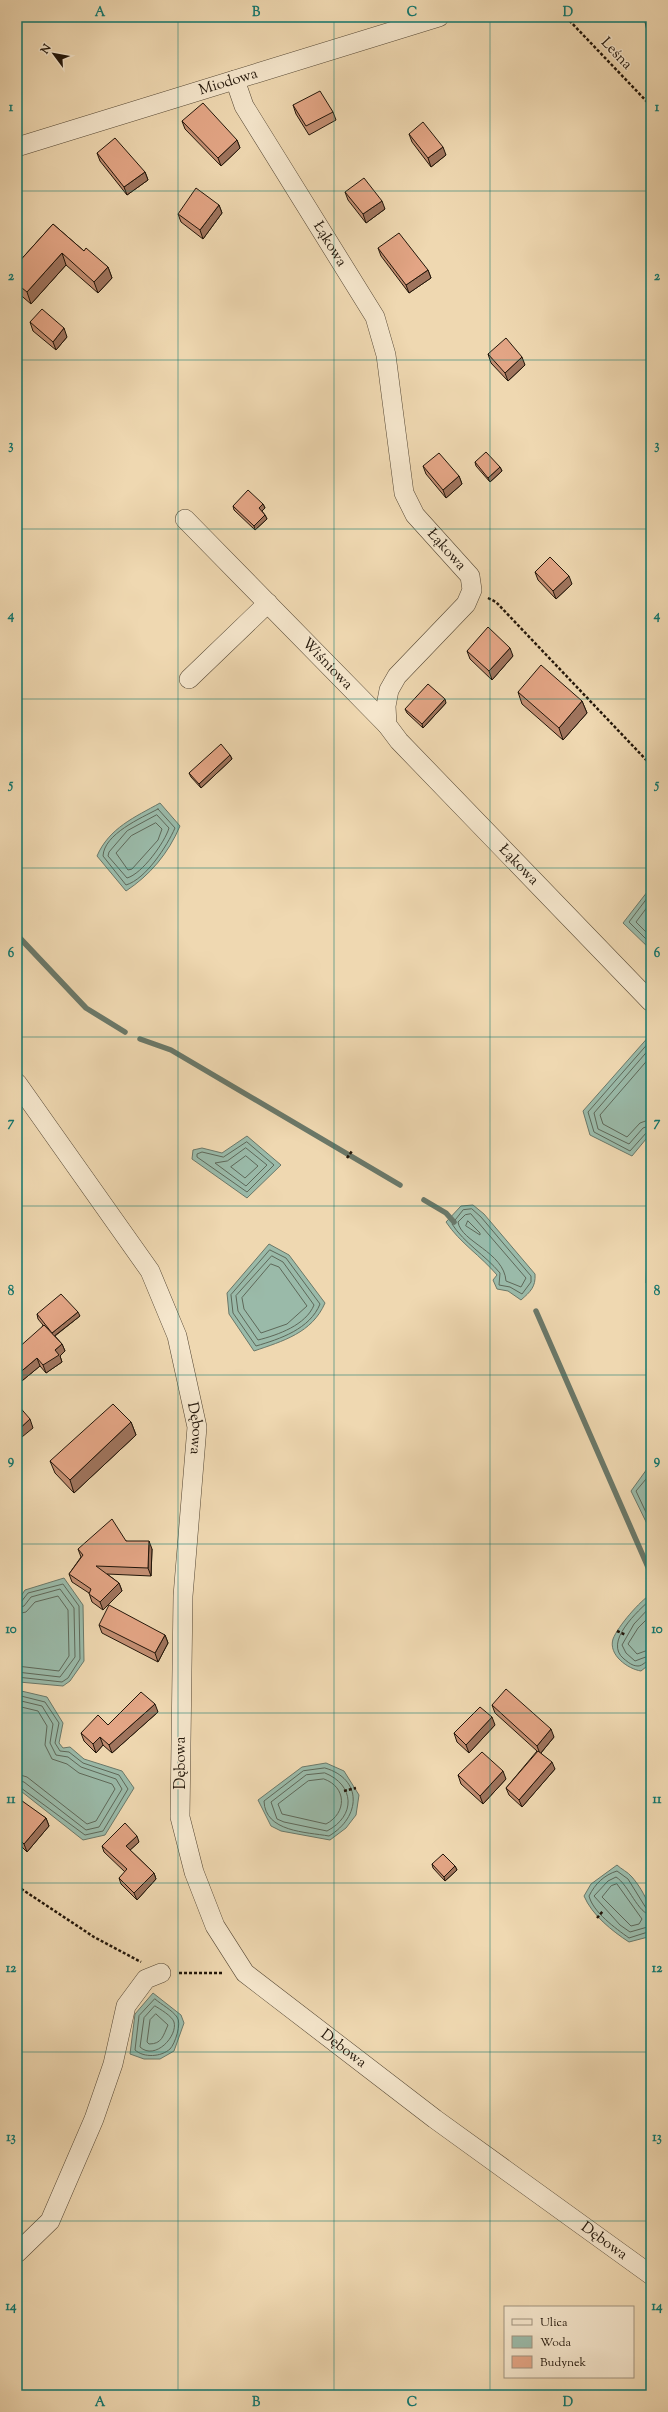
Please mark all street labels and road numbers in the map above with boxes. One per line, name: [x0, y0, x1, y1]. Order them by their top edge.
street label: Leśna: [595, 33, 637, 75]
street label: Miodowa: [196, 63, 260, 101]
street label: Łąkowa: [308, 217, 352, 271]
street label: Łąkowa: [422, 524, 471, 575]
street label: Wiśniowa: [297, 633, 357, 695]
street label: Łąkowa: [494, 840, 543, 890]
street label: Dębowa: [181, 1400, 208, 1455]
street label: Dębowa: [171, 1737, 192, 1789]
street label: Dębowa: [316, 2024, 371, 2073]
street label: Dębowa: [576, 2217, 632, 2265]

